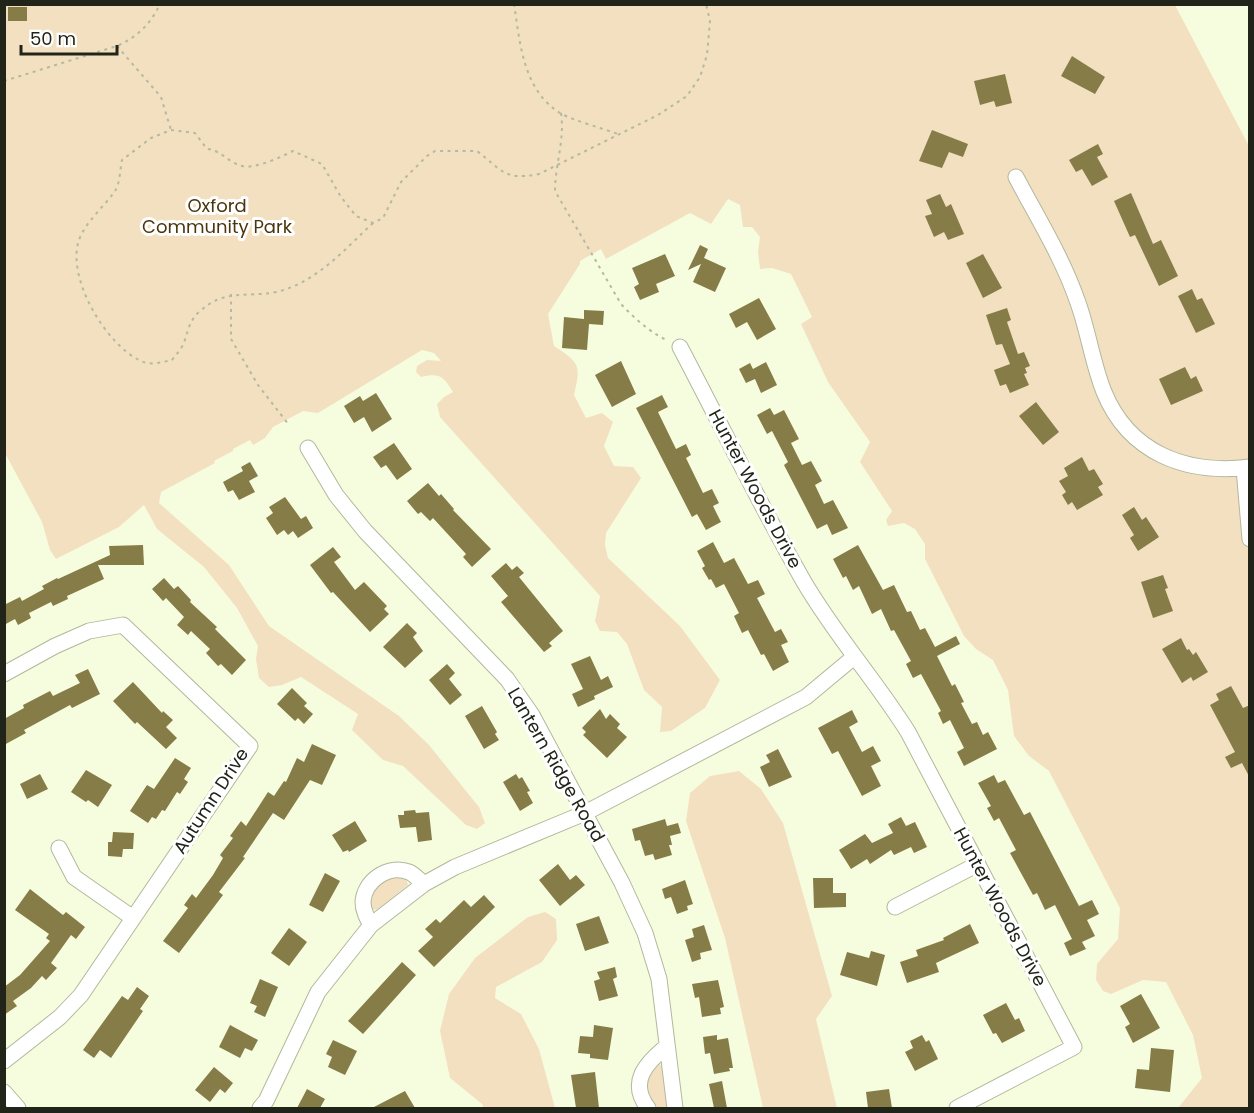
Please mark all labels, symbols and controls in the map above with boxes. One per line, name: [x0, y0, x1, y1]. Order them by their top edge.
scale bar: [21, 18, 117, 56]
text: 50 m: [30, 26, 76, 51]
park label: Oxford Community Park: [142, 193, 293, 239]
street label: Hunter Woods Drive: [703, 405, 808, 573]
street label: Lantern Ridge Road: [502, 683, 611, 847]
street label: Autumn Drive: [167, 743, 254, 859]
street label: Hunter Woods Drive: [948, 823, 1053, 991]

